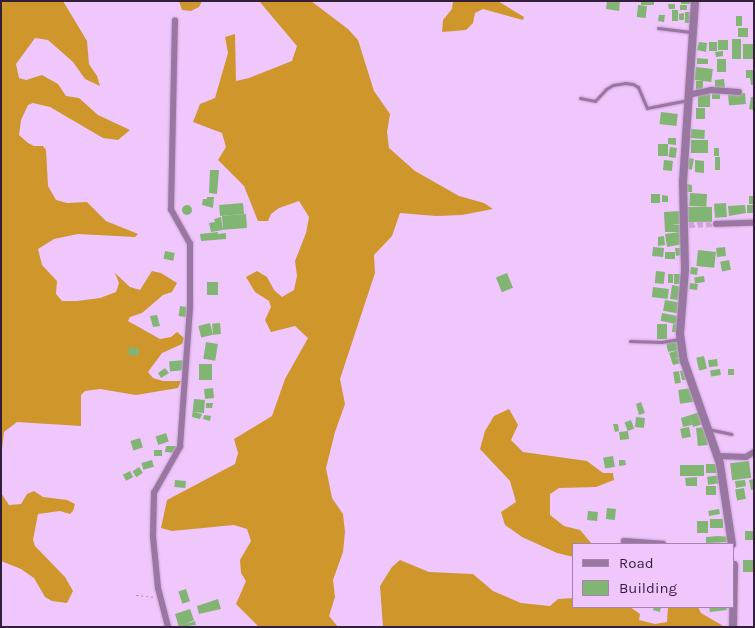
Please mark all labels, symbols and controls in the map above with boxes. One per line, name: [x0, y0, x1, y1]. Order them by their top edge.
legend: [572, 543, 735, 608]
text: Road: [619, 554, 654, 572]
text: Building: [619, 579, 677, 597]

